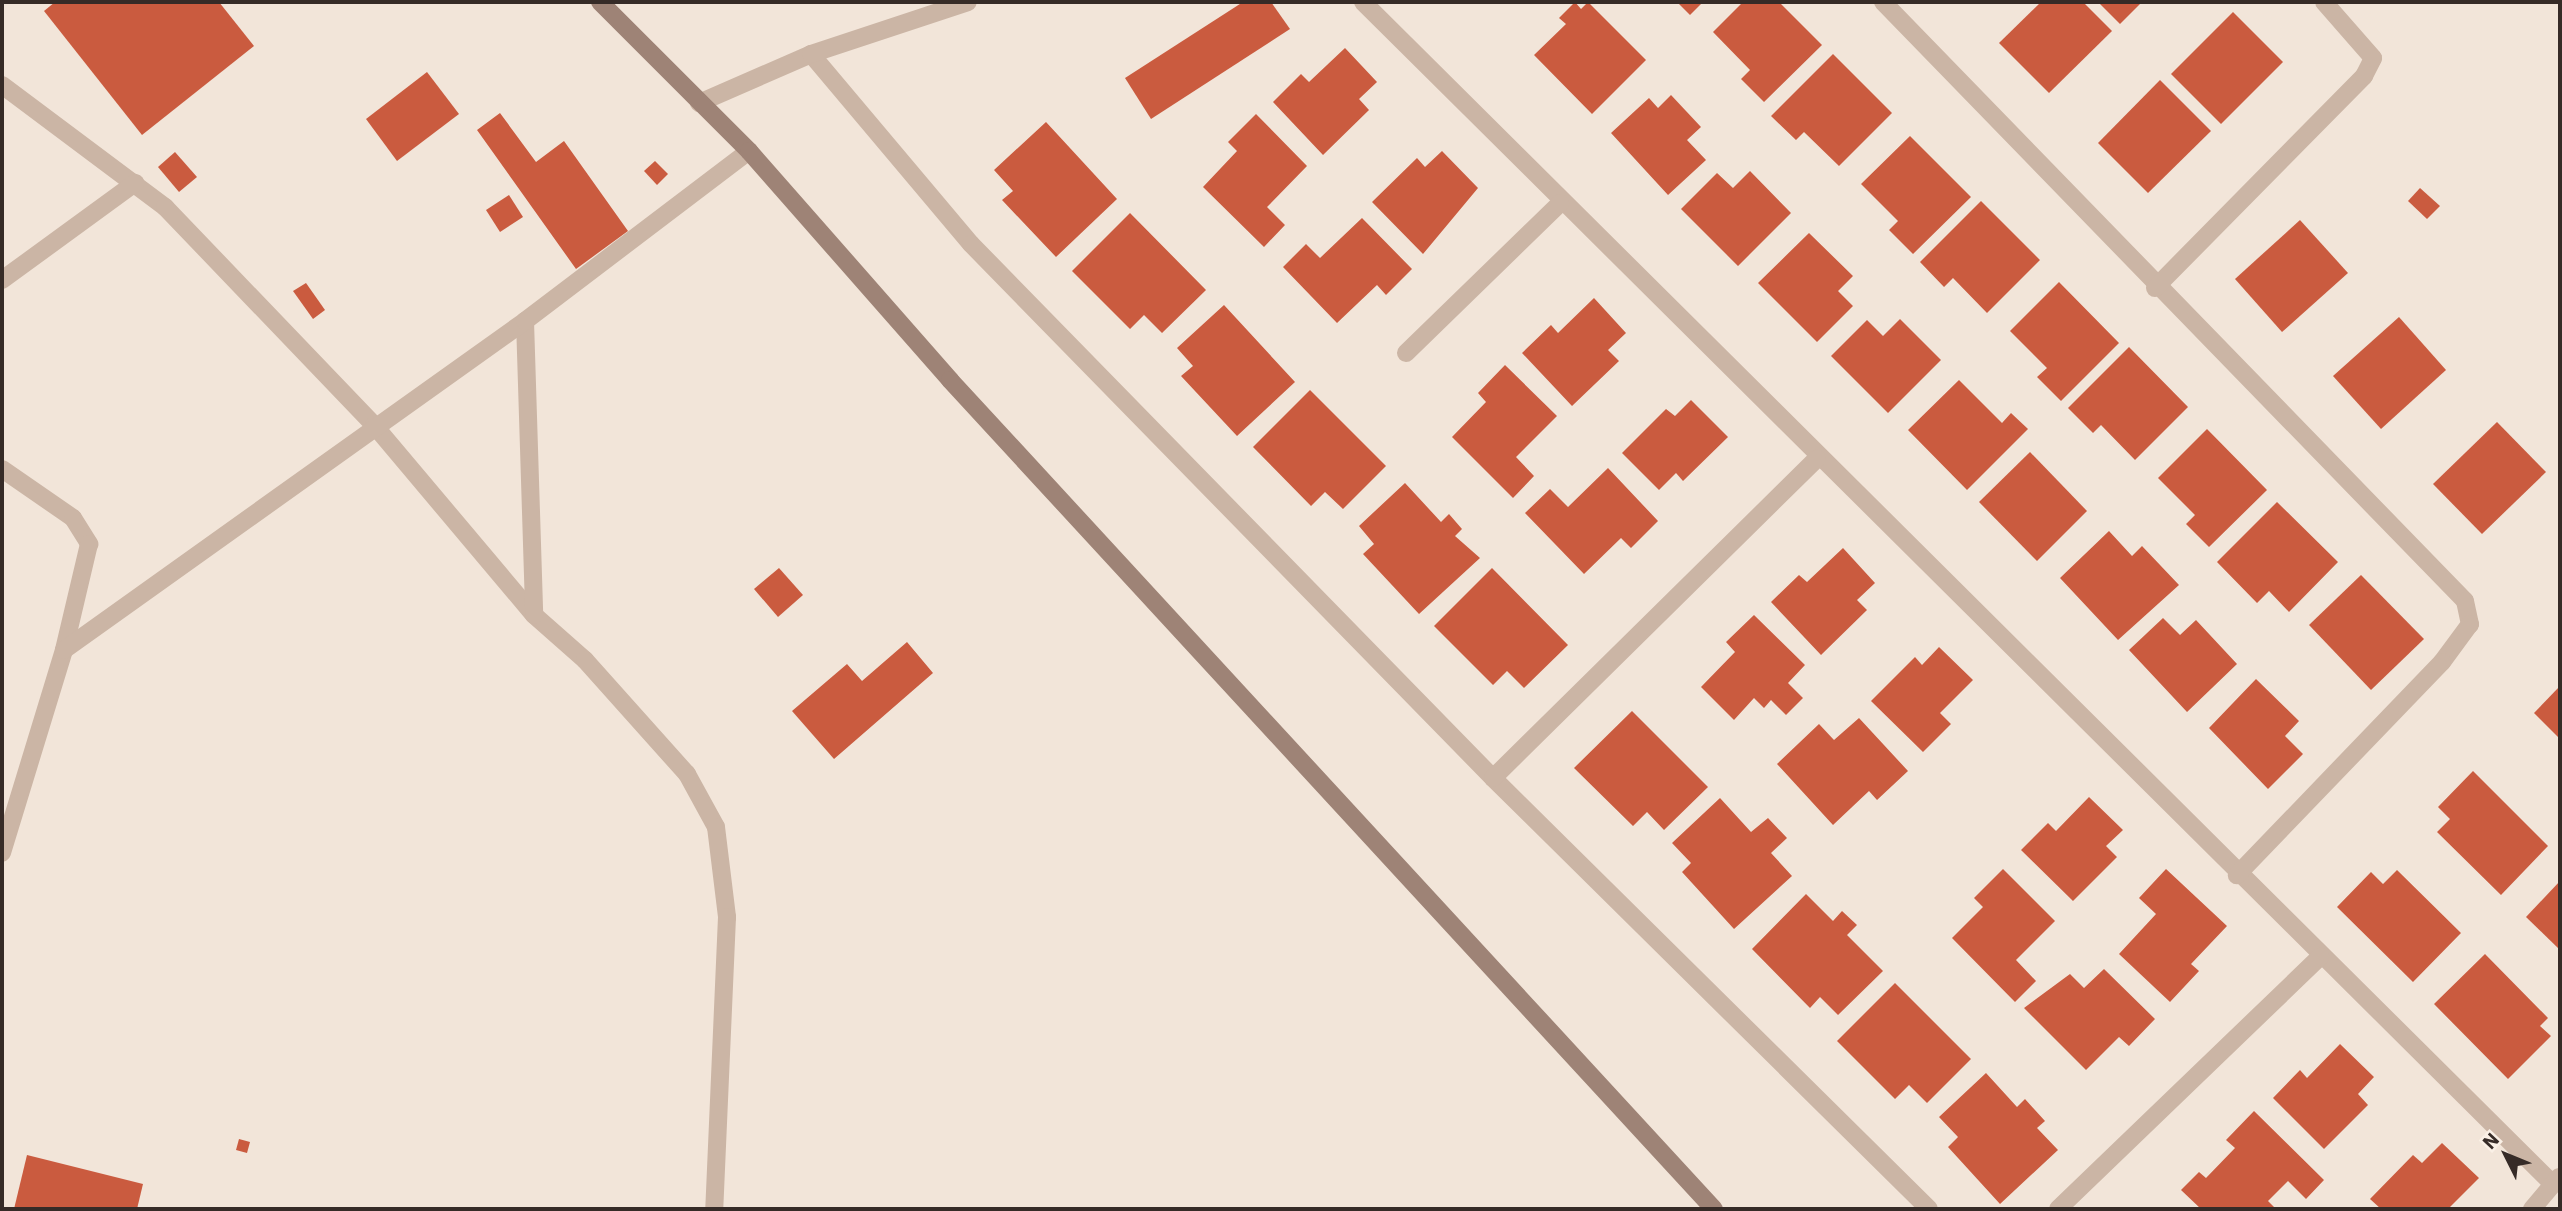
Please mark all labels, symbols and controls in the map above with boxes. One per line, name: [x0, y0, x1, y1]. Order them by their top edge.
north arrow: [2471, 1120, 2541, 1190]
text: N: [2477, 1127, 2504, 1154]

